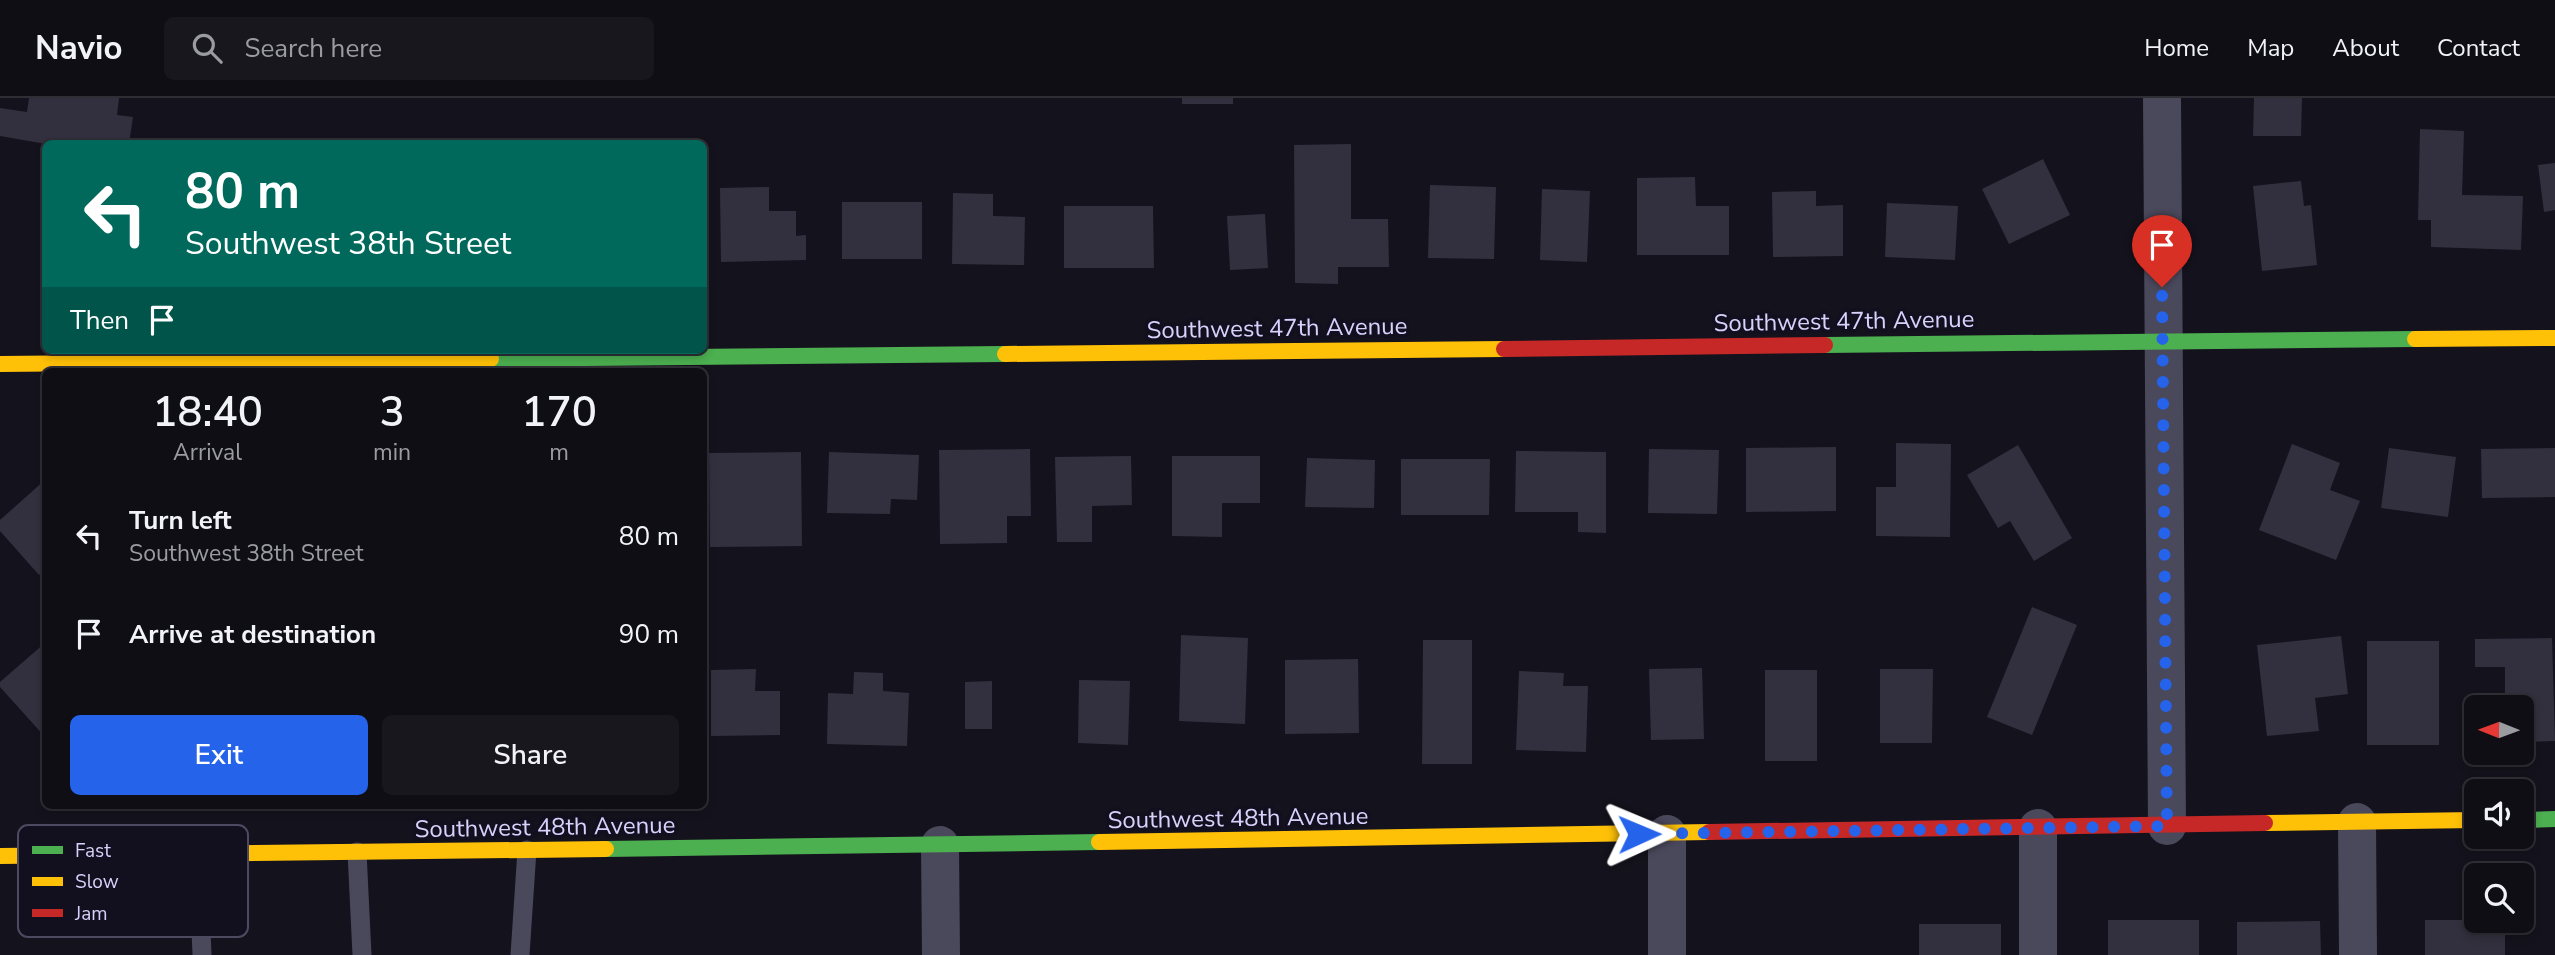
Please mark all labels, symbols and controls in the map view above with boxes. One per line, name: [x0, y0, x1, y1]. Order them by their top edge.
search box: [164, 17, 654, 80]
text: Navio: [35, 26, 122, 71]
icon: search: [188, 29, 226, 67]
text: Search here: [244, 31, 382, 66]
text: Home: [2144, 32, 2209, 64]
text: Map: [2247, 32, 2294, 64]
text: About: [2332, 32, 2399, 64]
text: Contact: [2437, 32, 2520, 64]
text: 80 m: [185, 158, 300, 225]
icon: left: [70, 168, 161, 259]
pin: [2132, 215, 2192, 287]
text: Southwest 38th Street: [185, 222, 511, 265]
icon: arrive: [2143, 226, 2181, 264]
icon: arrive: [143, 301, 181, 339]
text: Then: [70, 303, 129, 338]
street label: Southwest 47th Avenue: [1713, 303, 1975, 339]
street label: Southwest 47th Avenue: [1146, 310, 1408, 346]
text: 18:40: [152, 384, 263, 441]
text: 3: [379, 384, 405, 441]
text: 170: [521, 384, 597, 441]
text: Arrival: [173, 437, 242, 468]
text: min: [373, 437, 411, 468]
text: m: [549, 437, 569, 468]
text: Turn left: [129, 503, 232, 538]
icon: left: [70, 517, 108, 555]
text: 80 m: [619, 519, 679, 554]
text: Southwest 38th Street: [129, 538, 364, 569]
icon: arrive: [70, 615, 108, 653]
text: Arrive at destination: [129, 617, 376, 652]
text: 90 m: [619, 617, 679, 652]
north arrow: [2464, 695, 2534, 765]
map controls: [2464, 695, 2534, 933]
button: Exit: [70, 715, 368, 795]
button: Share: [382, 715, 679, 795]
button: sound: [2464, 779, 2534, 849]
position arrow: [1602, 797, 1676, 871]
street label: Southwest 48th Avenue: [1107, 800, 1369, 836]
street label: Southwest 48th Avenue: [414, 809, 676, 845]
legend: [18, 825, 248, 937]
text: Fast: [75, 838, 111, 864]
button: search: [2464, 863, 2534, 933]
text: Slow: [75, 869, 119, 895]
text: Jam: [74, 901, 108, 927]

